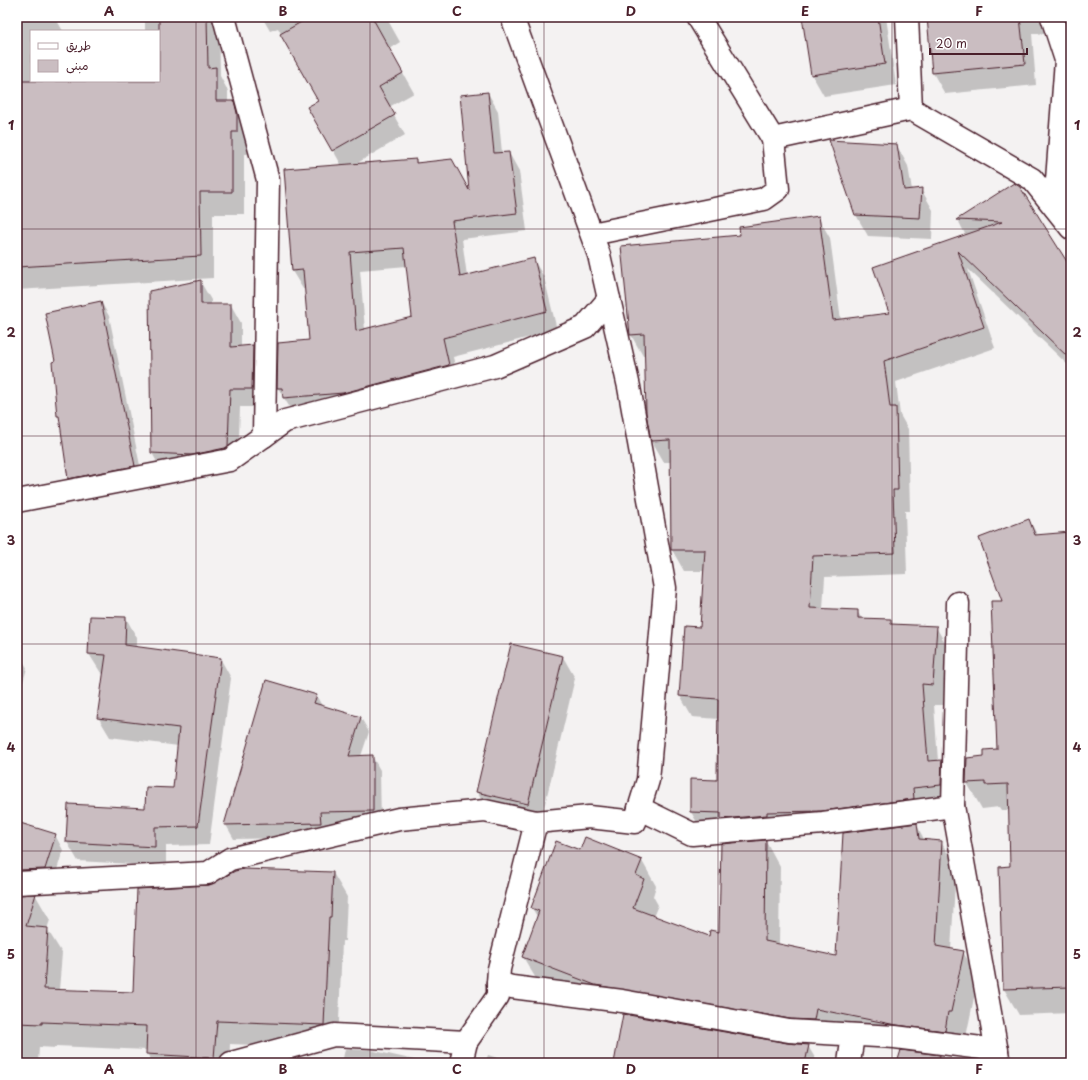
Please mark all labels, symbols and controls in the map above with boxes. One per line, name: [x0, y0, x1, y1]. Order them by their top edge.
text: A: [104, 1, 114, 20]
text: B: [279, 1, 288, 20]
text: C: [452, 1, 462, 20]
text: D: [626, 1, 636, 20]
text: E: [801, 1, 809, 20]
text: F: [975, 1, 983, 20]
legend: [30, 30, 160, 82]
scale bar: [930, 30, 1027, 56]
text: 20 m: [936, 34, 967, 52]
text: طريق: [66, 36, 91, 54]
text: مبنى: [66, 56, 89, 74]
text: 1: [8, 115, 14, 134]
text: 1: [1074, 115, 1080, 134]
text: 2: [6, 322, 16, 341]
text: 2: [1072, 322, 1082, 341]
text: 3: [7, 530, 16, 549]
text: 3: [1073, 530, 1082, 549]
text: 4: [7, 737, 16, 756]
text: 4: [1073, 737, 1082, 756]
text: 5: [7, 944, 15, 963]
text: 5: [1073, 944, 1081, 963]
text: A: [104, 1059, 114, 1078]
text: B: [279, 1059, 288, 1078]
text: C: [452, 1059, 462, 1078]
text: D: [626, 1059, 636, 1078]
text: E: [801, 1059, 809, 1078]
text: F: [975, 1059, 983, 1078]

